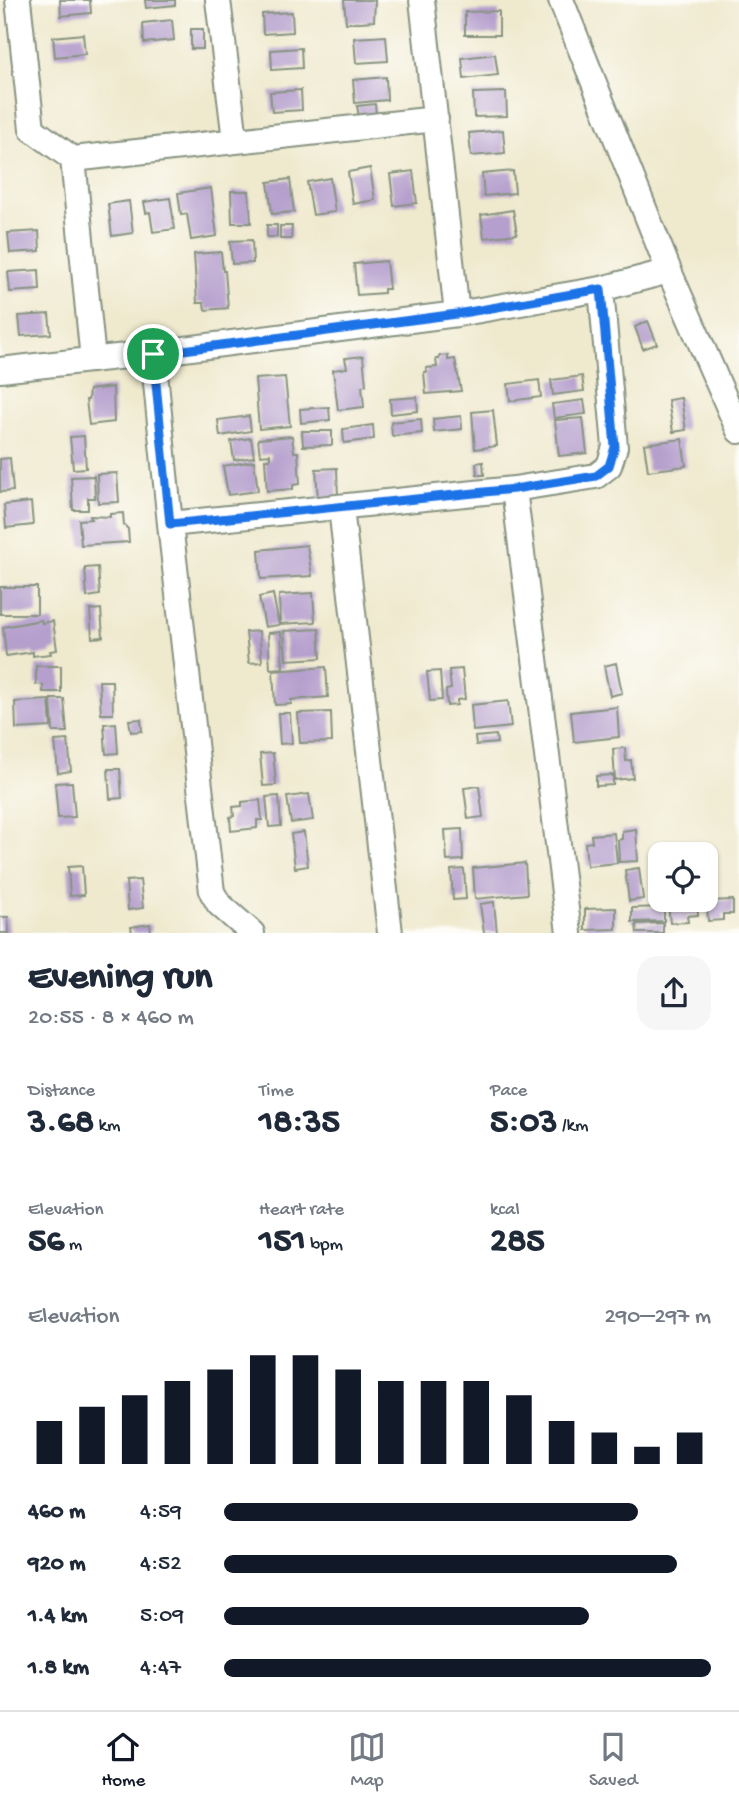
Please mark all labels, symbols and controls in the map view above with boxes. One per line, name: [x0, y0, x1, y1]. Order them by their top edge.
pin: [123, 324, 183, 384]
icon: arrive: [134, 335, 172, 373]
map controls: [648, 842, 718, 912]
button: locate: [648, 842, 718, 912]
button: share: [637, 956, 711, 1030]
text: Evening run: [28, 957, 212, 1001]
text: 20:55 · 8 × 460 m: [28, 1005, 194, 1032]
text: Distance: [28, 1080, 95, 1103]
text: Time: [259, 1080, 294, 1103]
text: Pace: [490, 1080, 527, 1103]
text: 3.68: [28, 1103, 94, 1144]
text: 18:35: [259, 1103, 340, 1144]
text: 5:03: [490, 1103, 557, 1144]
text: km: [94, 1115, 121, 1138]
text: /km: [557, 1115, 588, 1138]
text: Elevation: [28, 1199, 104, 1222]
text: Heart rate: [259, 1199, 344, 1222]
text: kcal: [490, 1199, 520, 1222]
text: 56: [28, 1222, 64, 1263]
text: 151: [259, 1222, 306, 1263]
text: 285: [490, 1222, 545, 1263]
text: m: [64, 1234, 82, 1257]
text: bpm: [306, 1234, 343, 1257]
text: Elevation: [28, 1304, 119, 1331]
text: 290–297 m: [605, 1304, 711, 1331]
text: 460 m: [28, 1499, 85, 1526]
text: 4:59: [140, 1499, 182, 1526]
text: 920 m: [28, 1551, 86, 1578]
text: 4:52: [140, 1551, 181, 1578]
text: 1.4 km: [28, 1603, 87, 1630]
text: 5:09: [140, 1603, 184, 1630]
text: 1.8 km: [28, 1655, 89, 1682]
text: 4:47: [140, 1655, 181, 1682]
tab: Home: [101, 1728, 145, 1793]
tab: Map: [348, 1728, 386, 1793]
tab: Saved: [589, 1728, 638, 1793]

